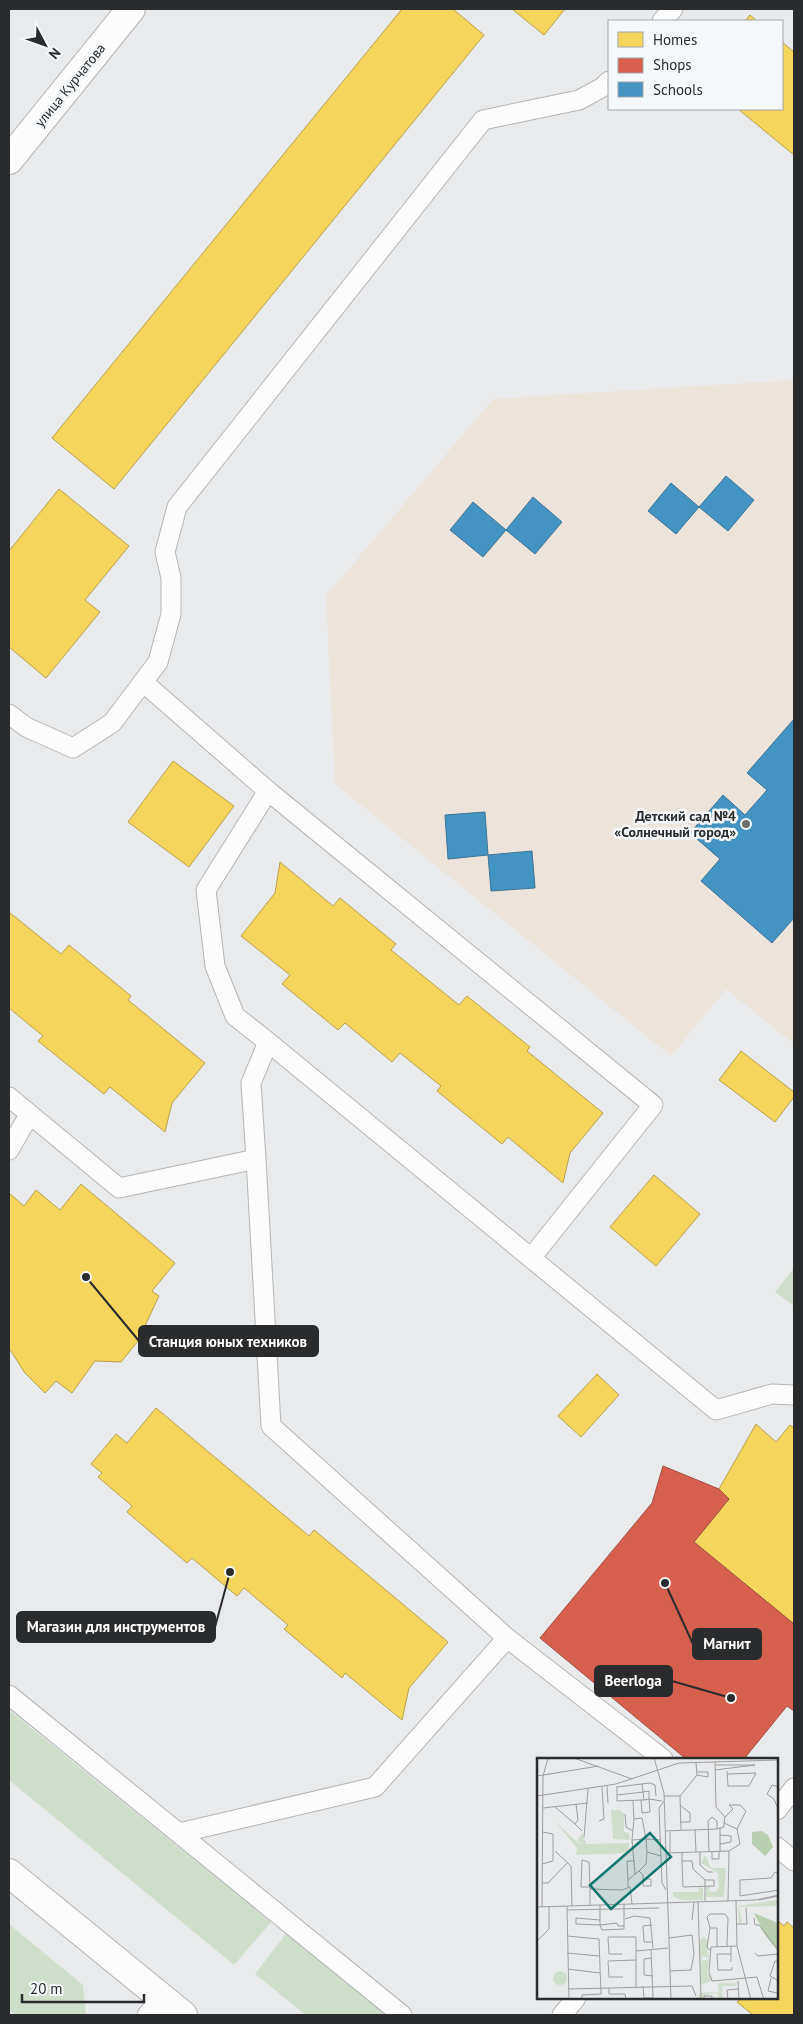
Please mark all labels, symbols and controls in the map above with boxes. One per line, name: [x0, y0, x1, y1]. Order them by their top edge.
north arrow: [20, 20, 70, 70]
legend: [608, 20, 783, 110]
text: Homes: [653, 30, 697, 49]
street label: улица Курчатова: [31, 39, 109, 131]
text: N: [45, 44, 65, 63]
text: Shops: [653, 55, 692, 74]
text: Schools: [653, 80, 703, 99]
place label: Детский сад №4 «Солнечный город»: [614, 807, 736, 841]
marker: Детский сад №4 «Солнечный город»: [740, 818, 752, 830]
callout: Станция юных техников: [139, 1326, 318, 1356]
text: Станция юных техников: [149, 1332, 308, 1351]
callout: Магазин для инструментов: [17, 1612, 215, 1642]
text: Магазин для инструментов: [27, 1617, 206, 1636]
callout: Магнит: [693, 1629, 761, 1659]
text: Магнит: [703, 1634, 752, 1653]
callout: Beerloga: [595, 1666, 672, 1696]
text: Beerloga: [604, 1671, 662, 1690]
inset map: [537, 1758, 778, 1999]
scale bar: [22, 1972, 145, 2004]
text: 20 m: [30, 1979, 63, 1998]

